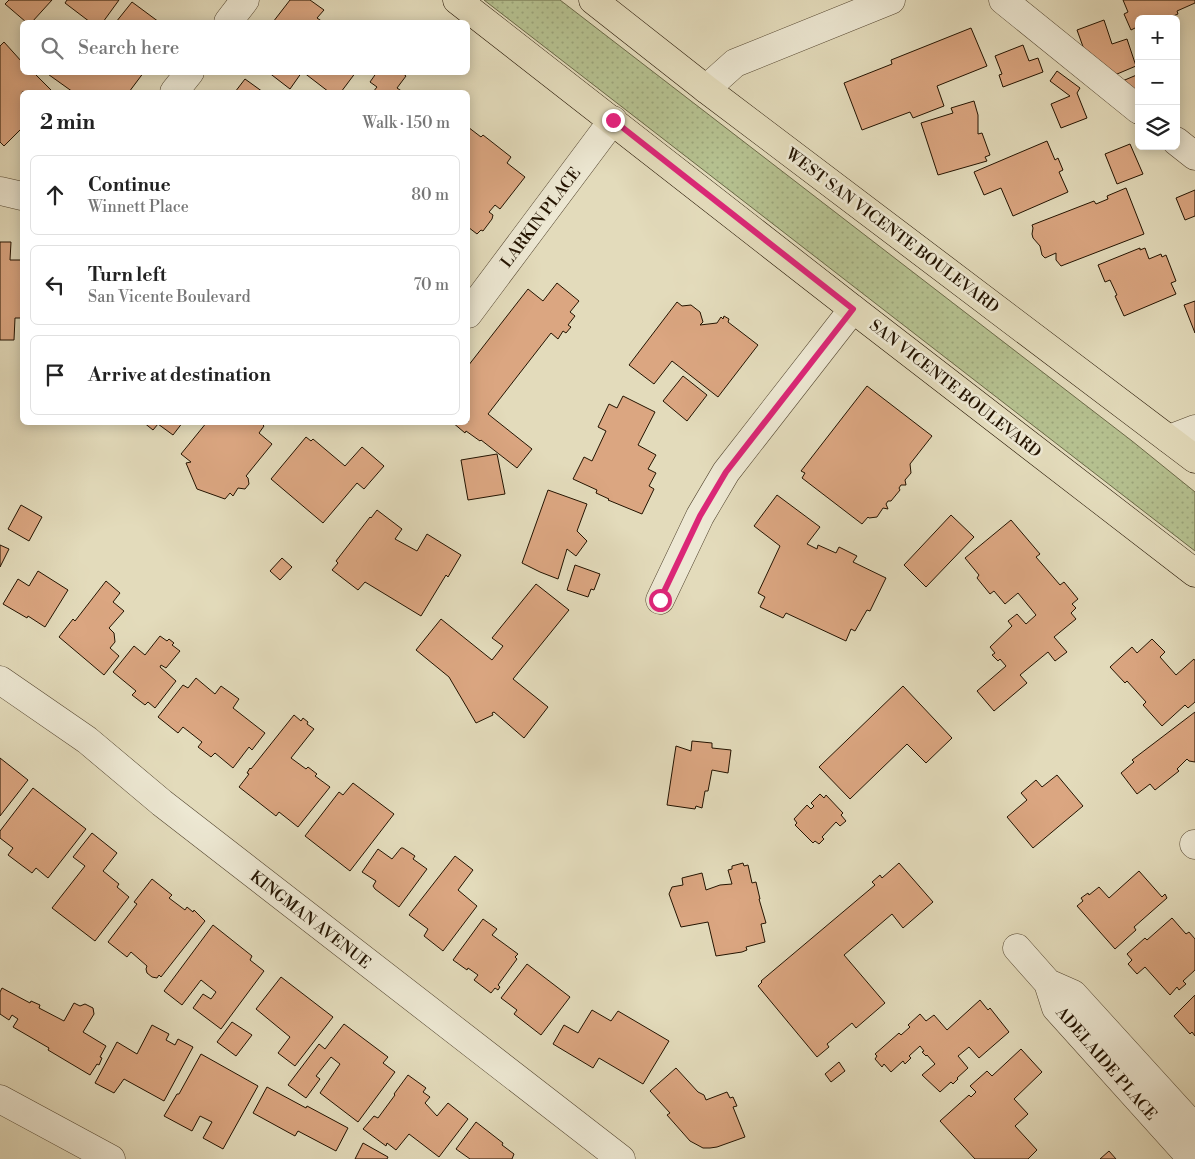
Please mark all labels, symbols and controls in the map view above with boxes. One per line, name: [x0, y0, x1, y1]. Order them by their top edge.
map controls: [1135, 15, 1180, 150]
button: +: [1135, 15, 1180, 60]
search box: [20, 20, 470, 75]
icon: search: [38, 34, 66, 62]
text: Search here: [78, 36, 179, 60]
button: −: [1135, 60, 1180, 105]
button: layers: [1135, 105, 1180, 150]
route end: [602, 109, 625, 132]
text: 2 min: [40, 110, 95, 136]
text: Walk · 150 m: [362, 113, 450, 133]
street label: WEST SAN VICENTE BOULEVARD: [781, 143, 1003, 318]
street label: LARKIN PLACE: [497, 163, 585, 272]
text: Continue: [88, 173, 171, 197]
icon: ahead: [41, 181, 69, 209]
text: 80 m: [411, 185, 449, 205]
text: Winnett Place: [88, 197, 189, 217]
text: Turn left: [88, 263, 167, 287]
icon: left: [41, 271, 69, 299]
text: 70 m: [413, 275, 449, 295]
text: San Vicente Boulevard: [88, 287, 251, 307]
street label: SAN VICENTE BOULEVARD: [865, 315, 1045, 462]
icon: arrive: [41, 361, 69, 389]
text: Arrive at destination: [88, 363, 271, 387]
route start: [649, 589, 672, 612]
street label: KINGMAN AVENUE: [246, 866, 375, 973]
street label: ADELAIDE PLACE: [1051, 1002, 1161, 1124]

